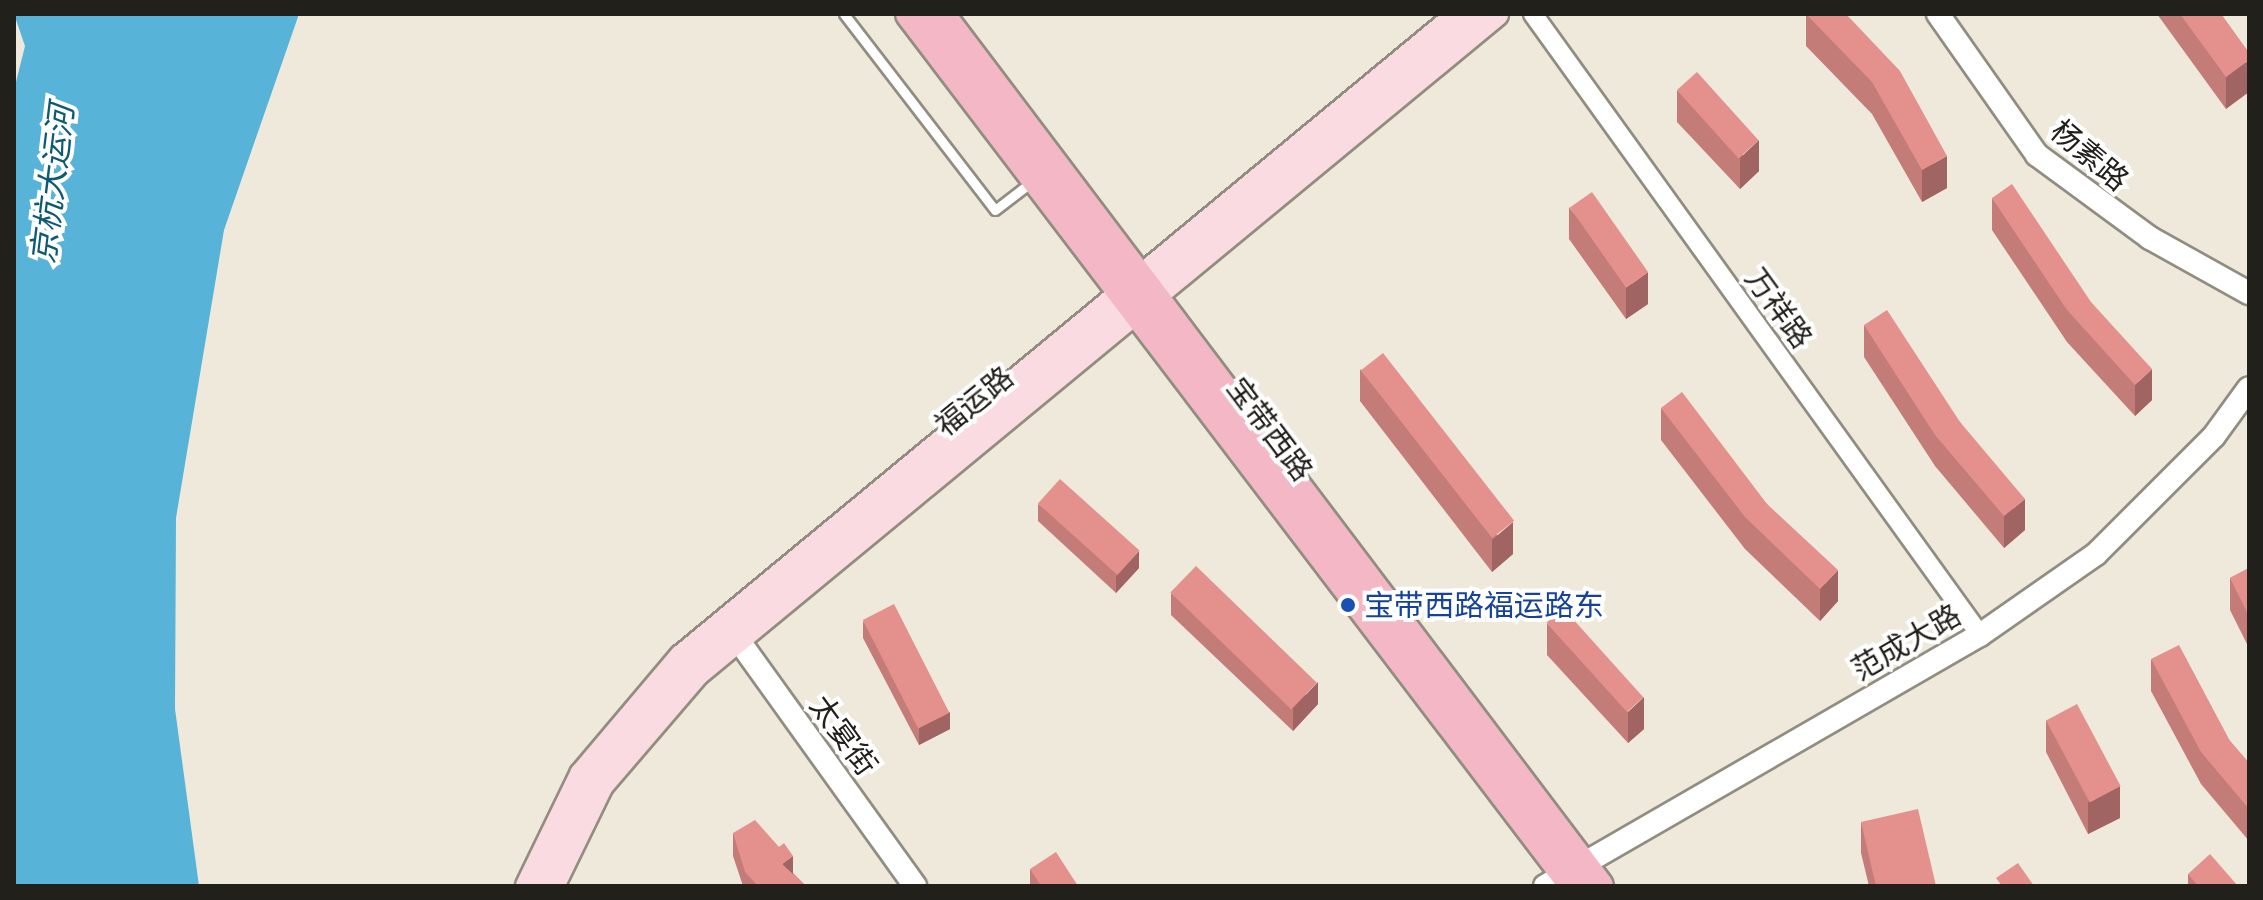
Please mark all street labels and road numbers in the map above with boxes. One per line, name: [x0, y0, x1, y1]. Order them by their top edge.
street label: 杨素路: [2044, 112, 2136, 198]
street label: 万祥路: [1738, 261, 1820, 355]
street label: 福运路: [928, 359, 1020, 443]
street label: 宝带西路: [1220, 370, 1320, 488]
street label: 范成大路: [1845, 596, 1967, 688]
street label: 太宴街: [803, 688, 885, 782]

